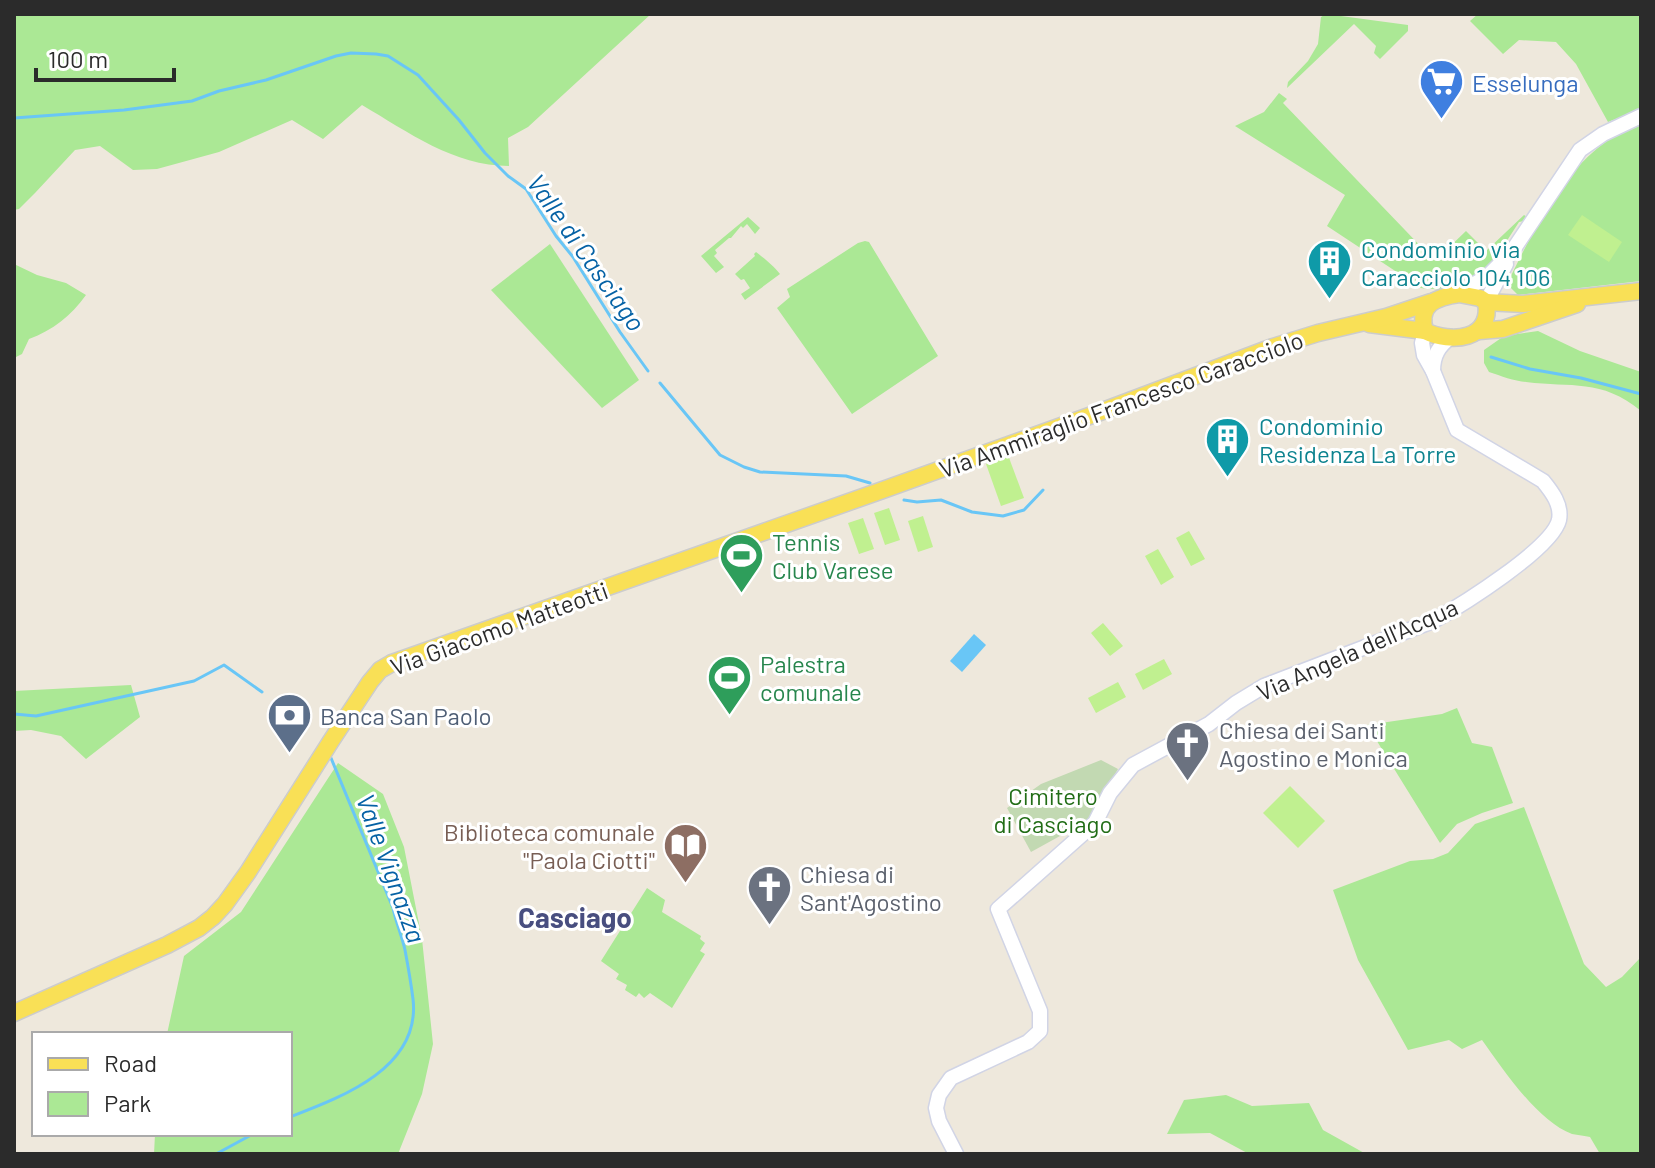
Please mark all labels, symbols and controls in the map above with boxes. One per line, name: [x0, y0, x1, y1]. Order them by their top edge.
scale bar: [36, 32, 174, 82]
text: 100 m: [48, 44, 108, 73]
supermarket icon: Esselunga: [1417, 58, 1465, 121]
place label: Esselunga: [1472, 68, 1578, 97]
water label: Valle di Casciago: [521, 168, 653, 336]
place label: Condominio via Caracciolo 104 106: [1361, 234, 1550, 291]
building icon: Condominio via Caracciolo 104 106: [1306, 238, 1354, 301]
street label: Via Ammiraglio Francesco Caracciolo: [935, 325, 1307, 483]
place label: Condominio Residenza La Torre: [1259, 411, 1456, 468]
building icon: Condominio Residenza La Torre: [1204, 415, 1252, 478]
place label: Tennis Club Varese: [772, 527, 894, 584]
sports icon: Tennis Club Varese: [717, 531, 765, 594]
street label: Via Giacomo Matteotti: [386, 575, 612, 681]
street label: Via Angela dell'Acqua: [1252, 592, 1462, 706]
place label: Palestra comunale: [760, 649, 862, 706]
sports icon: Palestra comunale: [705, 653, 753, 716]
bank icon: Banca San Paolo: [265, 691, 313, 754]
place label: Banca San Paolo: [320, 701, 492, 730]
place label: Chiesa dei Santi Agostino e Monica: [1219, 715, 1408, 772]
church icon: Chiesa dei Santi Agostino e Monica: [1164, 719, 1212, 782]
park label: Cimitero di Casciago: [993, 781, 1113, 838]
water label: Valle Vignazza: [351, 789, 433, 947]
place label: Biblioteca comunale "Paola Ciotti": [444, 817, 655, 874]
library icon: Biblioteca comunale "Paola Ciotti": [662, 821, 710, 884]
place label: Chiesa di Sant'Agostino: [800, 859, 942, 916]
church icon: Chiesa di Sant'Agostino: [745, 863, 793, 926]
district label: Casciago: [518, 900, 632, 934]
legend: [32, 1032, 292, 1136]
text: Road: [104, 1048, 157, 1077]
text: Park: [104, 1088, 151, 1117]

